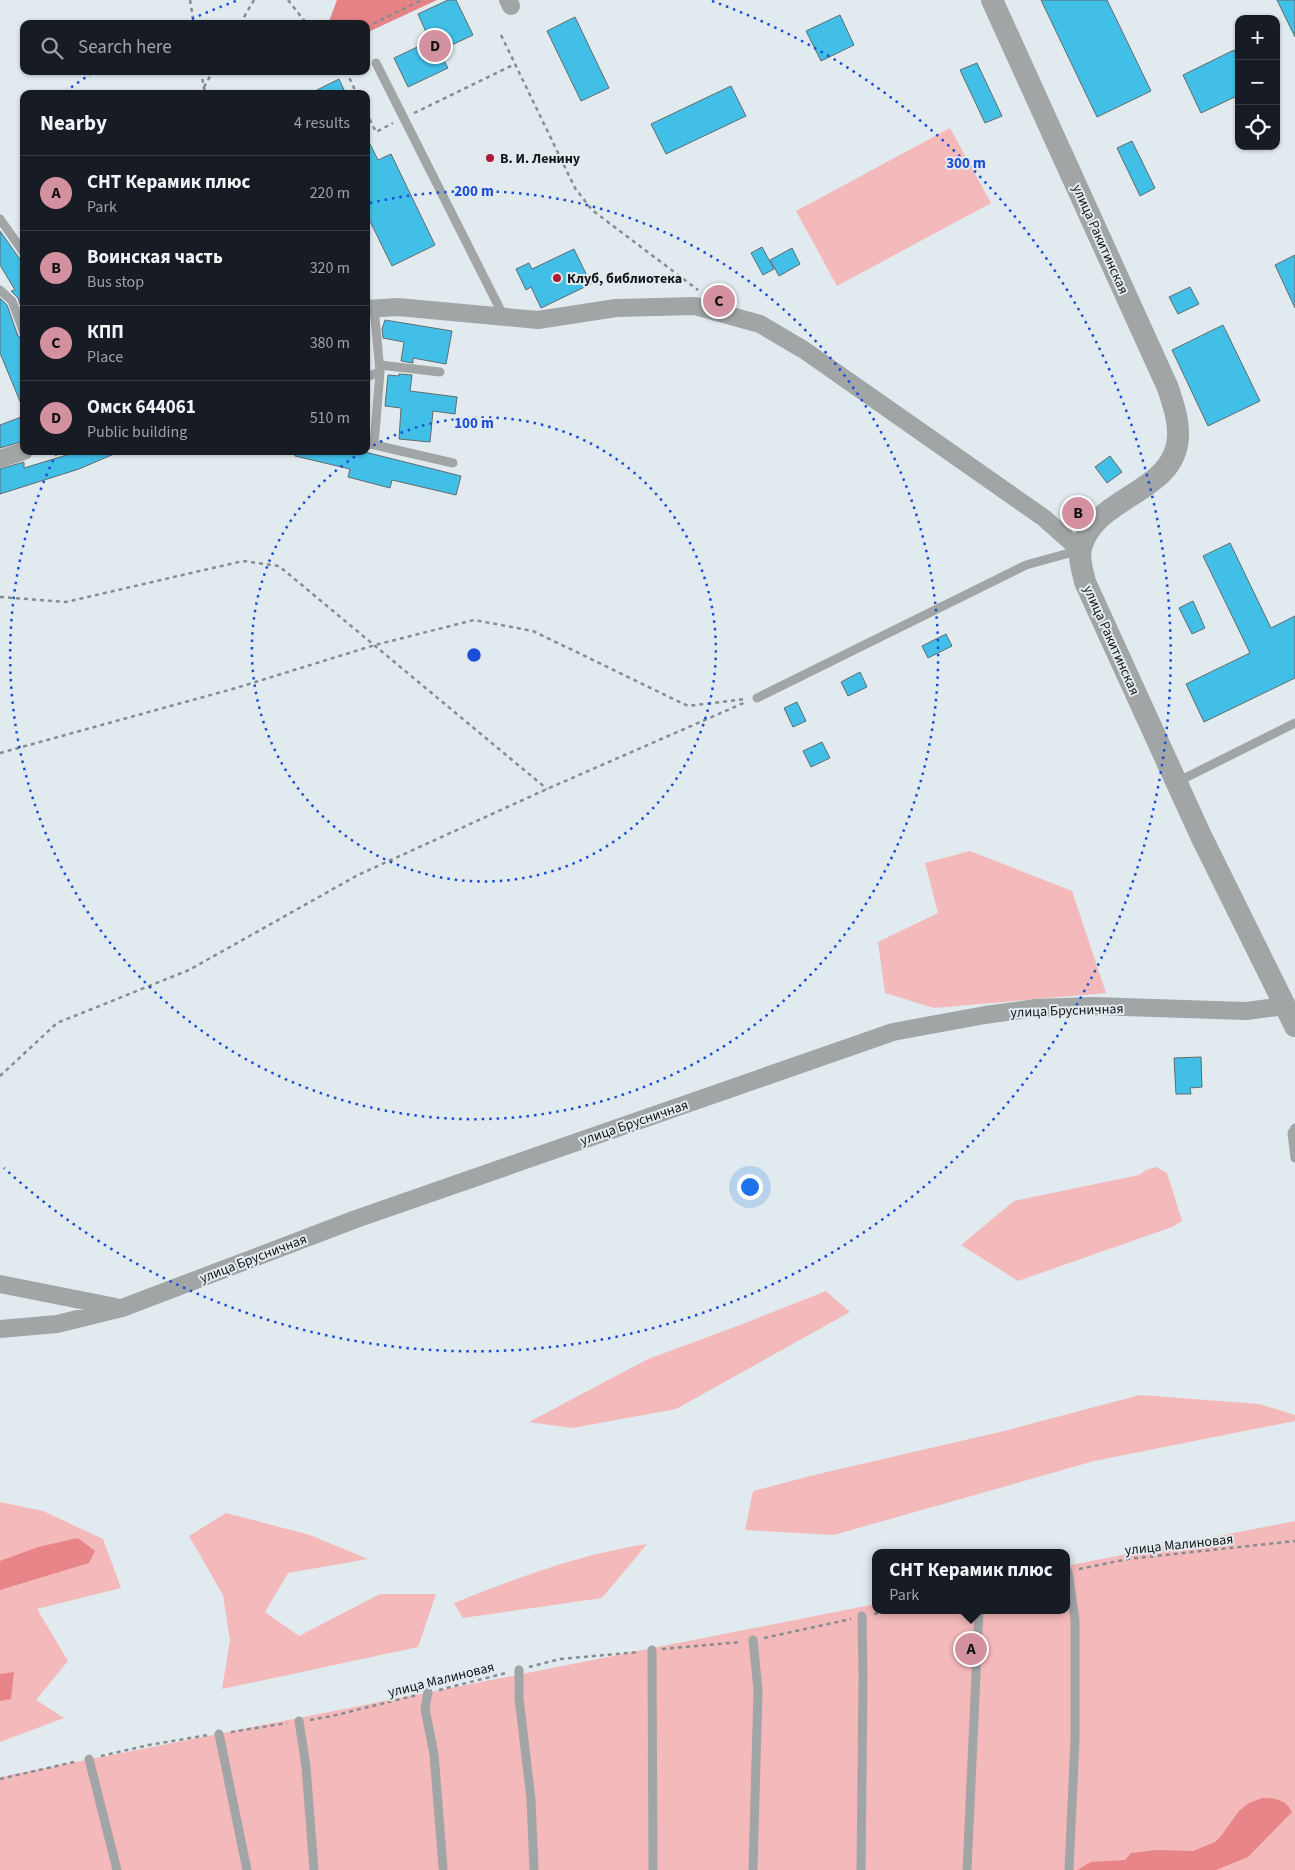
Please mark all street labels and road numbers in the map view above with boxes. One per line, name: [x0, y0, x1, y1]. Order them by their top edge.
street label: улица Ракитинская: [1067, 181, 1133, 298]
street label: улица Ракитинская: [1078, 582, 1144, 699]
street label: улица Брусничная: [1010, 999, 1124, 1023]
street label: улица Брусничная: [578, 1095, 691, 1151]
street label: улица Брусничная: [197, 1229, 310, 1289]
street label: улица Малиновая: [1124, 1529, 1234, 1561]
street label: улица Малиновая: [386, 1657, 497, 1703]

